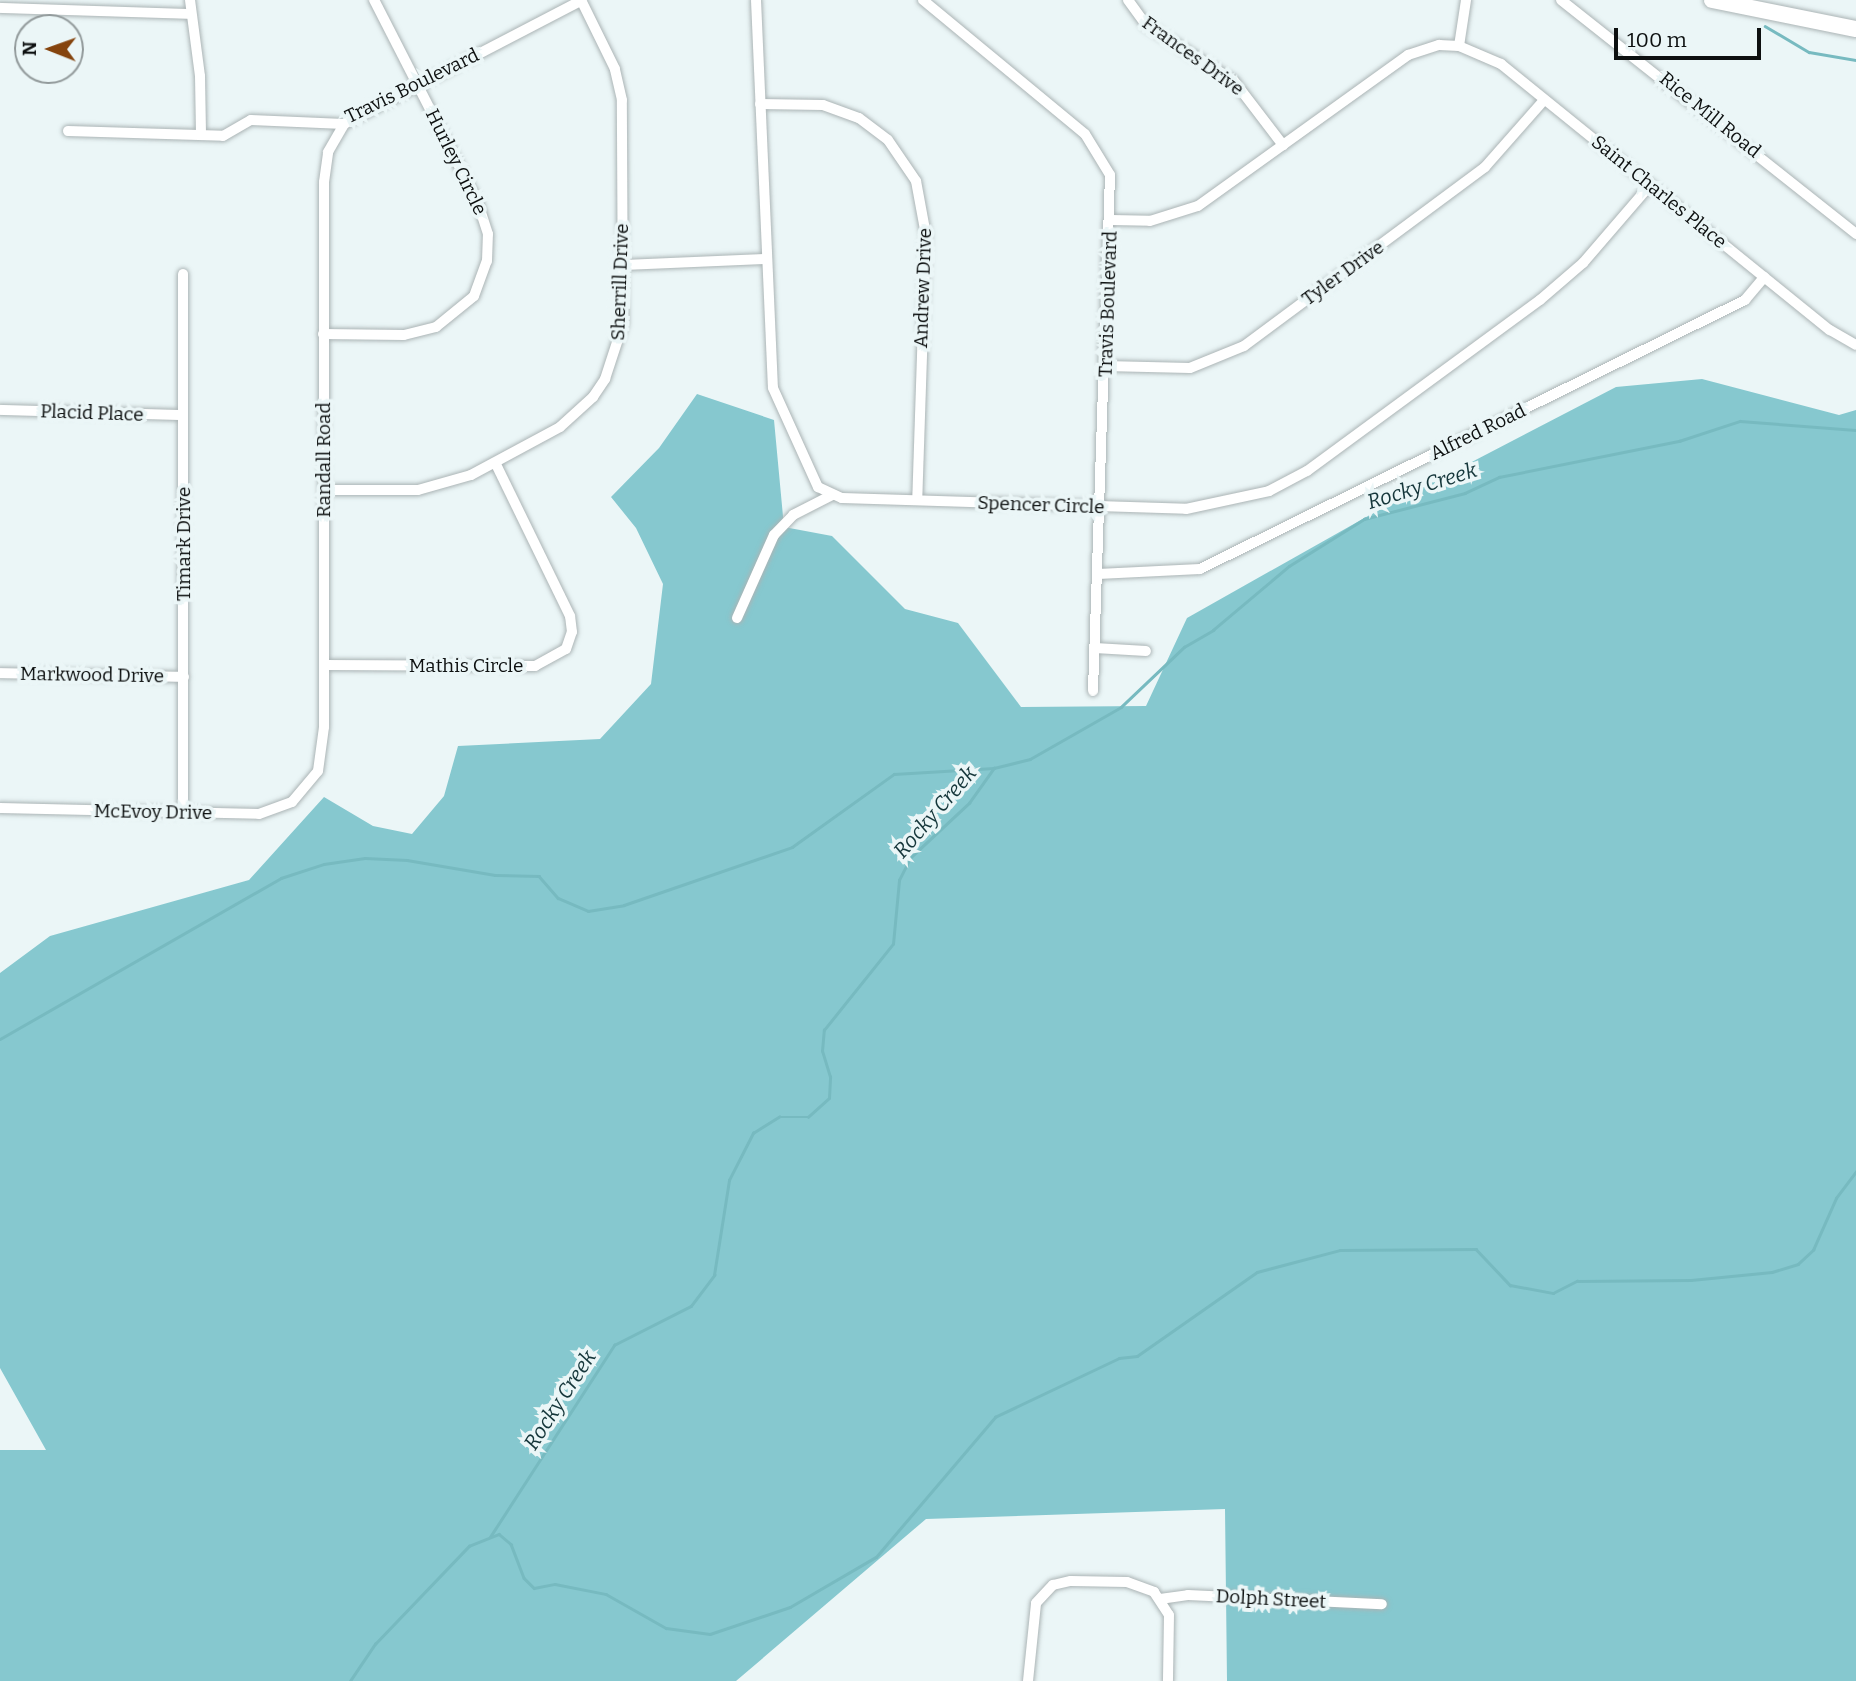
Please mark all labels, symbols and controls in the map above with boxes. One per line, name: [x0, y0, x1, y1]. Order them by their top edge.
street label: Frances Drive: [1138, 11, 1248, 101]
north arrow: [14, 14, 84, 84]
scale bar: [1618, 14, 1765, 58]
text: 100 m: [1627, 27, 1687, 53]
text: N: [18, 41, 41, 56]
street label: Travis Boulevard: [341, 44, 483, 128]
street label: Rice Mill Road: [1655, 67, 1765, 163]
street label: Hurley Circle: [421, 105, 491, 219]
street label: Saint Charles Place: [1587, 131, 1731, 253]
street label: Sherrill Drive: [607, 223, 633, 341]
street label: Andrew Drive: [910, 228, 936, 348]
street label: Travis Boulevard: [1094, 230, 1122, 378]
street label: Tyler Drive: [1298, 236, 1388, 310]
street label: Alfred Road: [1426, 399, 1530, 465]
street label: Placid Place: [40, 400, 144, 426]
street label: Randall Road: [313, 402, 335, 518]
water label: Rocky Creek: [1364, 457, 1480, 515]
street label: Timark Drive: [173, 487, 195, 601]
street label: Spencer Circle: [977, 491, 1105, 519]
street label: Mathis Circle: [409, 655, 523, 677]
street label: Markwood Drive: [20, 662, 164, 688]
water label: Rocky Creek: [888, 761, 982, 863]
street label: McEvoy Drive: [94, 800, 212, 824]
water label: Rocky Creek: [519, 1346, 601, 1454]
street label: Dolph Street: [1215, 1585, 1327, 1613]

